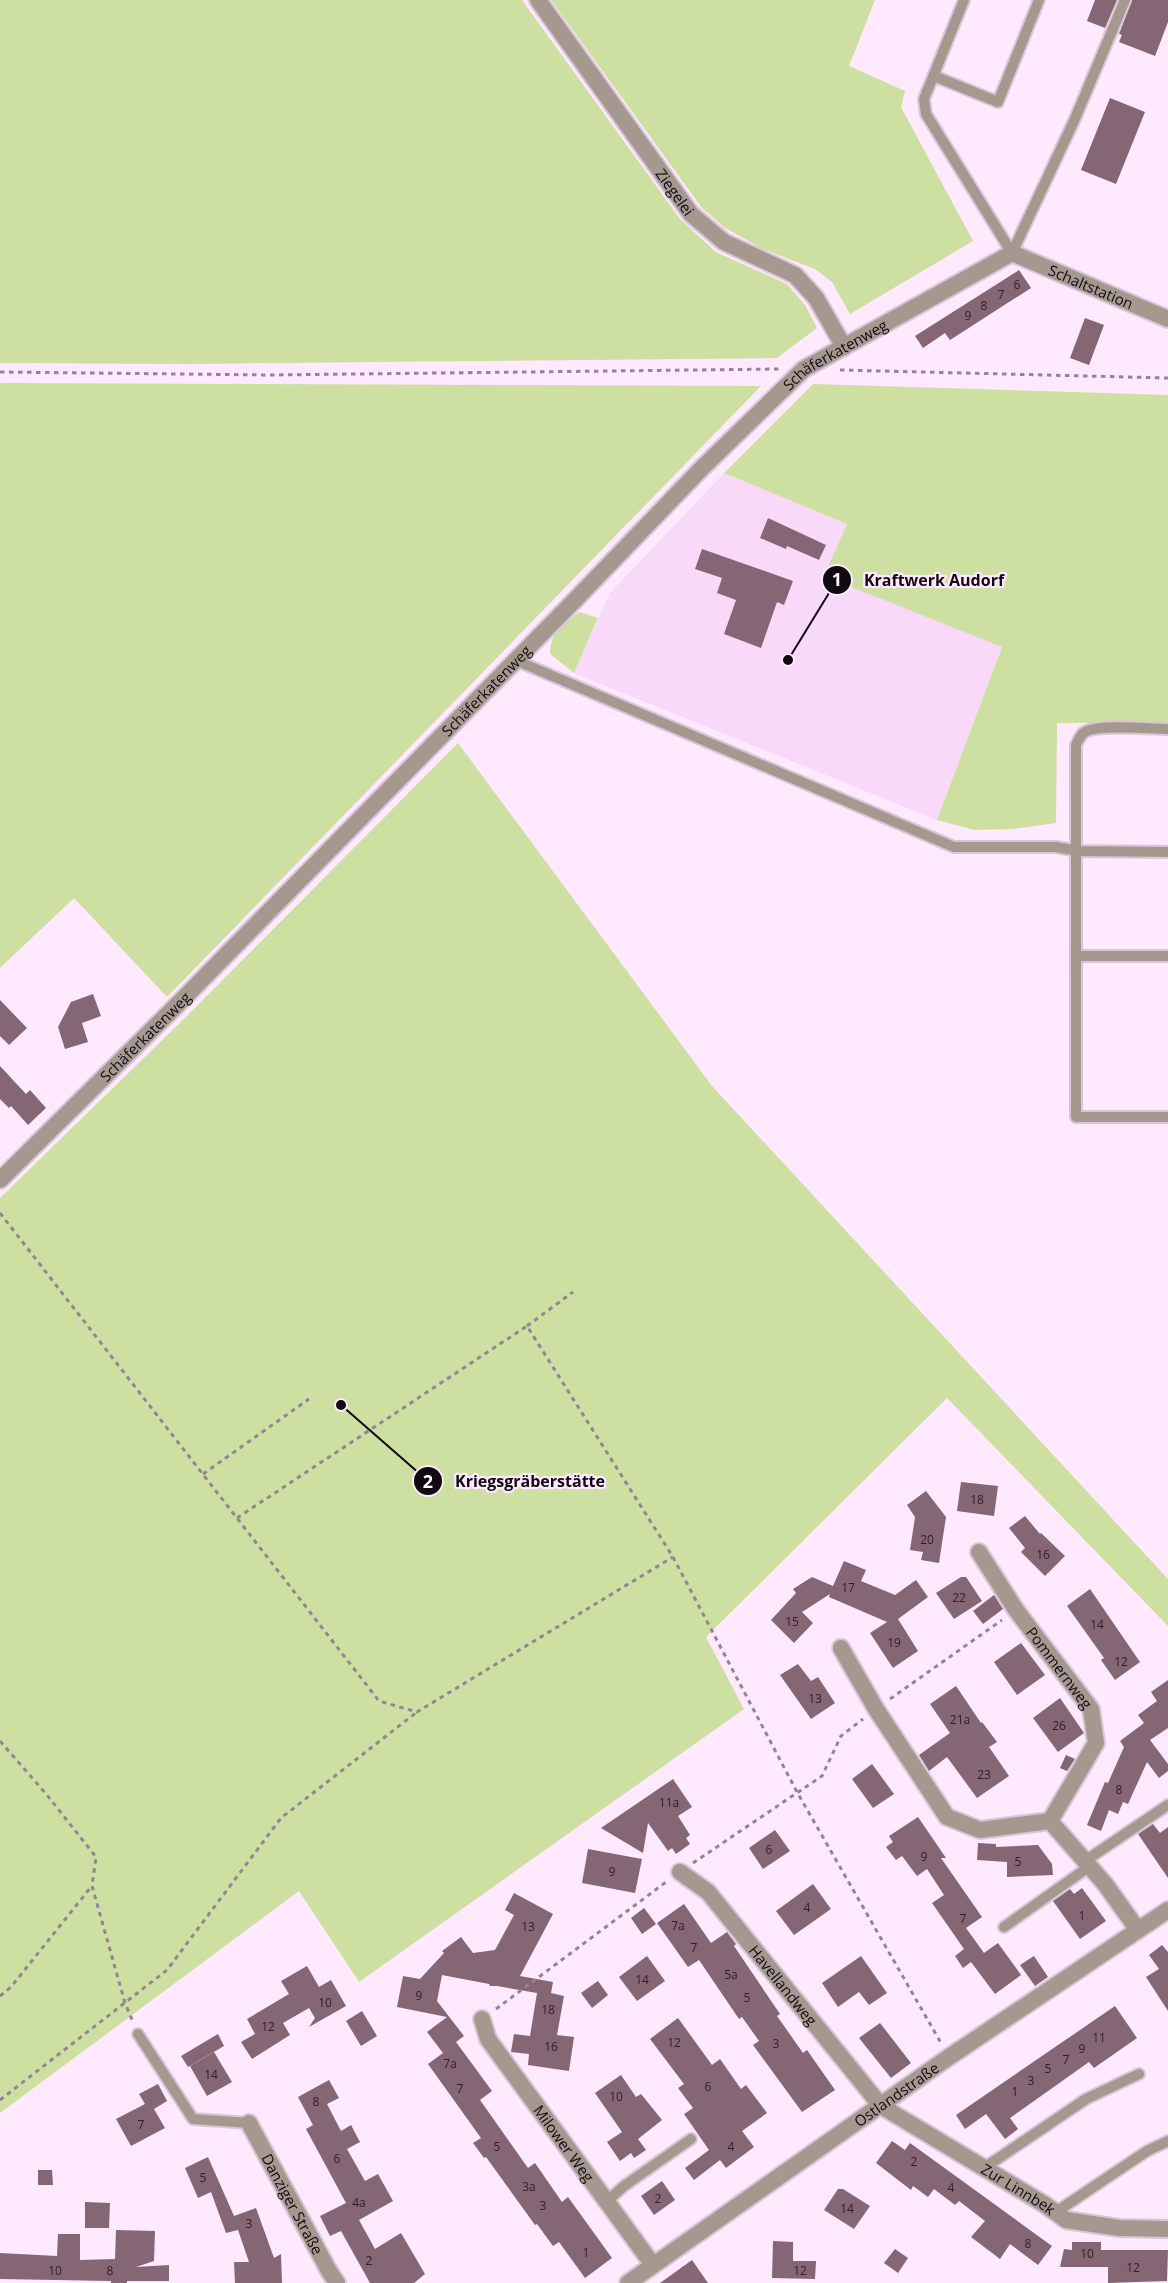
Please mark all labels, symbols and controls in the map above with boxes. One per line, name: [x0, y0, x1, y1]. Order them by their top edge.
street label: Ziegelei: [652, 164, 699, 220]
street label: Schaltstation: [1045, 260, 1137, 313]
house number: 6: [1014, 276, 1021, 293]
house number: 7: [998, 286, 1005, 303]
house number: 8: [981, 297, 988, 314]
house number: 9: [965, 307, 972, 324]
street label: Schäferkatenweg: [778, 314, 891, 394]
callout: Kraftwerk Audorf: [822, 563, 1016, 597]
text: 1: [832, 567, 842, 591]
text: Kraftwerk Audorf: [864, 569, 1005, 591]
street label: Schäferkatenweg: [437, 641, 535, 740]
street label: Schäferkatenweg: [95, 987, 195, 1086]
callout: Kriegsgräberstätte: [413, 1464, 617, 1498]
text: 2: [423, 1469, 433, 1493]
text: Kriegsgräberstätte: [455, 1470, 605, 1492]
house number: 18: [970, 1491, 984, 1508]
house number: 20: [920, 1531, 934, 1548]
house number: 16: [1036, 1546, 1050, 1563]
house number: 17: [841, 1579, 855, 1596]
house number: 22: [952, 1589, 966, 1606]
house number: 15: [785, 1613, 799, 1630]
house number: 14: [1090, 1616, 1104, 1633]
street label: Pommernweg: [1022, 1623, 1097, 1713]
house number: 19: [887, 1634, 901, 1651]
house number: 12: [1114, 1653, 1128, 1670]
house number: 13: [808, 1690, 822, 1707]
house number: 21a: [950, 1711, 970, 1728]
house number: 26: [1052, 1717, 1066, 1734]
house number: 23: [977, 1766, 991, 1783]
house number: 8: [1116, 1781, 1123, 1798]
house number: 11a: [659, 1794, 679, 1811]
house number: 6: [766, 1841, 773, 1858]
house number: 9: [921, 1848, 928, 1865]
house number: 5: [1015, 1853, 1022, 1870]
house number: 9: [609, 1863, 616, 1880]
house number: 4: [804, 1899, 811, 1916]
house number: 1: [1079, 1907, 1085, 1924]
house number: 7: [960, 1910, 967, 1927]
house number: 7a: [671, 1917, 685, 1934]
house number: 13: [521, 1918, 535, 1935]
house number: 7: [691, 1939, 698, 1956]
street label: Havellandweg: [745, 1941, 822, 2029]
house number: 5a: [724, 1966, 738, 1983]
house number: 14: [635, 1971, 649, 1988]
house number: 9: [416, 1987, 423, 2004]
house number: 5: [744, 1989, 751, 2006]
house number: 10: [318, 1994, 332, 2011]
house number: 18: [541, 2001, 555, 2018]
house number: 12: [261, 2018, 275, 2035]
house number: 11: [1092, 2029, 1106, 2046]
house number: 12: [667, 2034, 681, 2051]
house number: 3: [773, 2035, 780, 2052]
house number: 16: [544, 2038, 558, 2055]
house number: 9: [1079, 2040, 1086, 2057]
house number: 7: [1063, 2051, 1070, 2068]
house number: 7a: [443, 2055, 457, 2072]
street label: Ostlandstraße: [850, 2057, 943, 2131]
house number: 5: [1045, 2060, 1052, 2077]
house number: 14: [204, 2066, 218, 2083]
house number: 3: [1028, 2072, 1035, 2089]
house number: 6: [705, 2078, 712, 2095]
house number: 7: [457, 2080, 464, 2097]
house number: 1: [1012, 2083, 1018, 2100]
house number: 10: [609, 2088, 623, 2105]
house number: 8: [313, 2093, 320, 2110]
street label: Milower Weg: [529, 2101, 599, 2186]
house number: 7: [138, 2116, 145, 2133]
house number: 5: [494, 2138, 501, 2155]
house number: 4: [728, 2138, 735, 2155]
street label: Danziger Straße: [257, 2150, 328, 2258]
house number: 6: [334, 2150, 341, 2167]
house number: 2: [911, 2153, 918, 2170]
street label: Zur Linnbek: [978, 2159, 1060, 2219]
house number: 5: [200, 2169, 207, 2186]
house number: 3a: [522, 2178, 536, 2195]
house number: 4: [948, 2179, 955, 2196]
house number: 2: [655, 2190, 662, 2207]
house number: 4a: [352, 2194, 366, 2211]
house number: 3: [540, 2197, 547, 2214]
house number: 14: [840, 2200, 854, 2217]
house number: 3: [246, 2215, 253, 2232]
house number: 8: [1025, 2235, 1032, 2252]
house number: 1: [583, 2244, 589, 2261]
house number: 10: [1080, 2245, 1094, 2262]
house number: 2: [366, 2252, 373, 2269]
house number: 12: [1126, 2259, 1140, 2276]
house number: 10: [48, 2262, 62, 2279]
house number: 8: [107, 2262, 114, 2279]
house number: 12: [793, 2262, 807, 2279]

